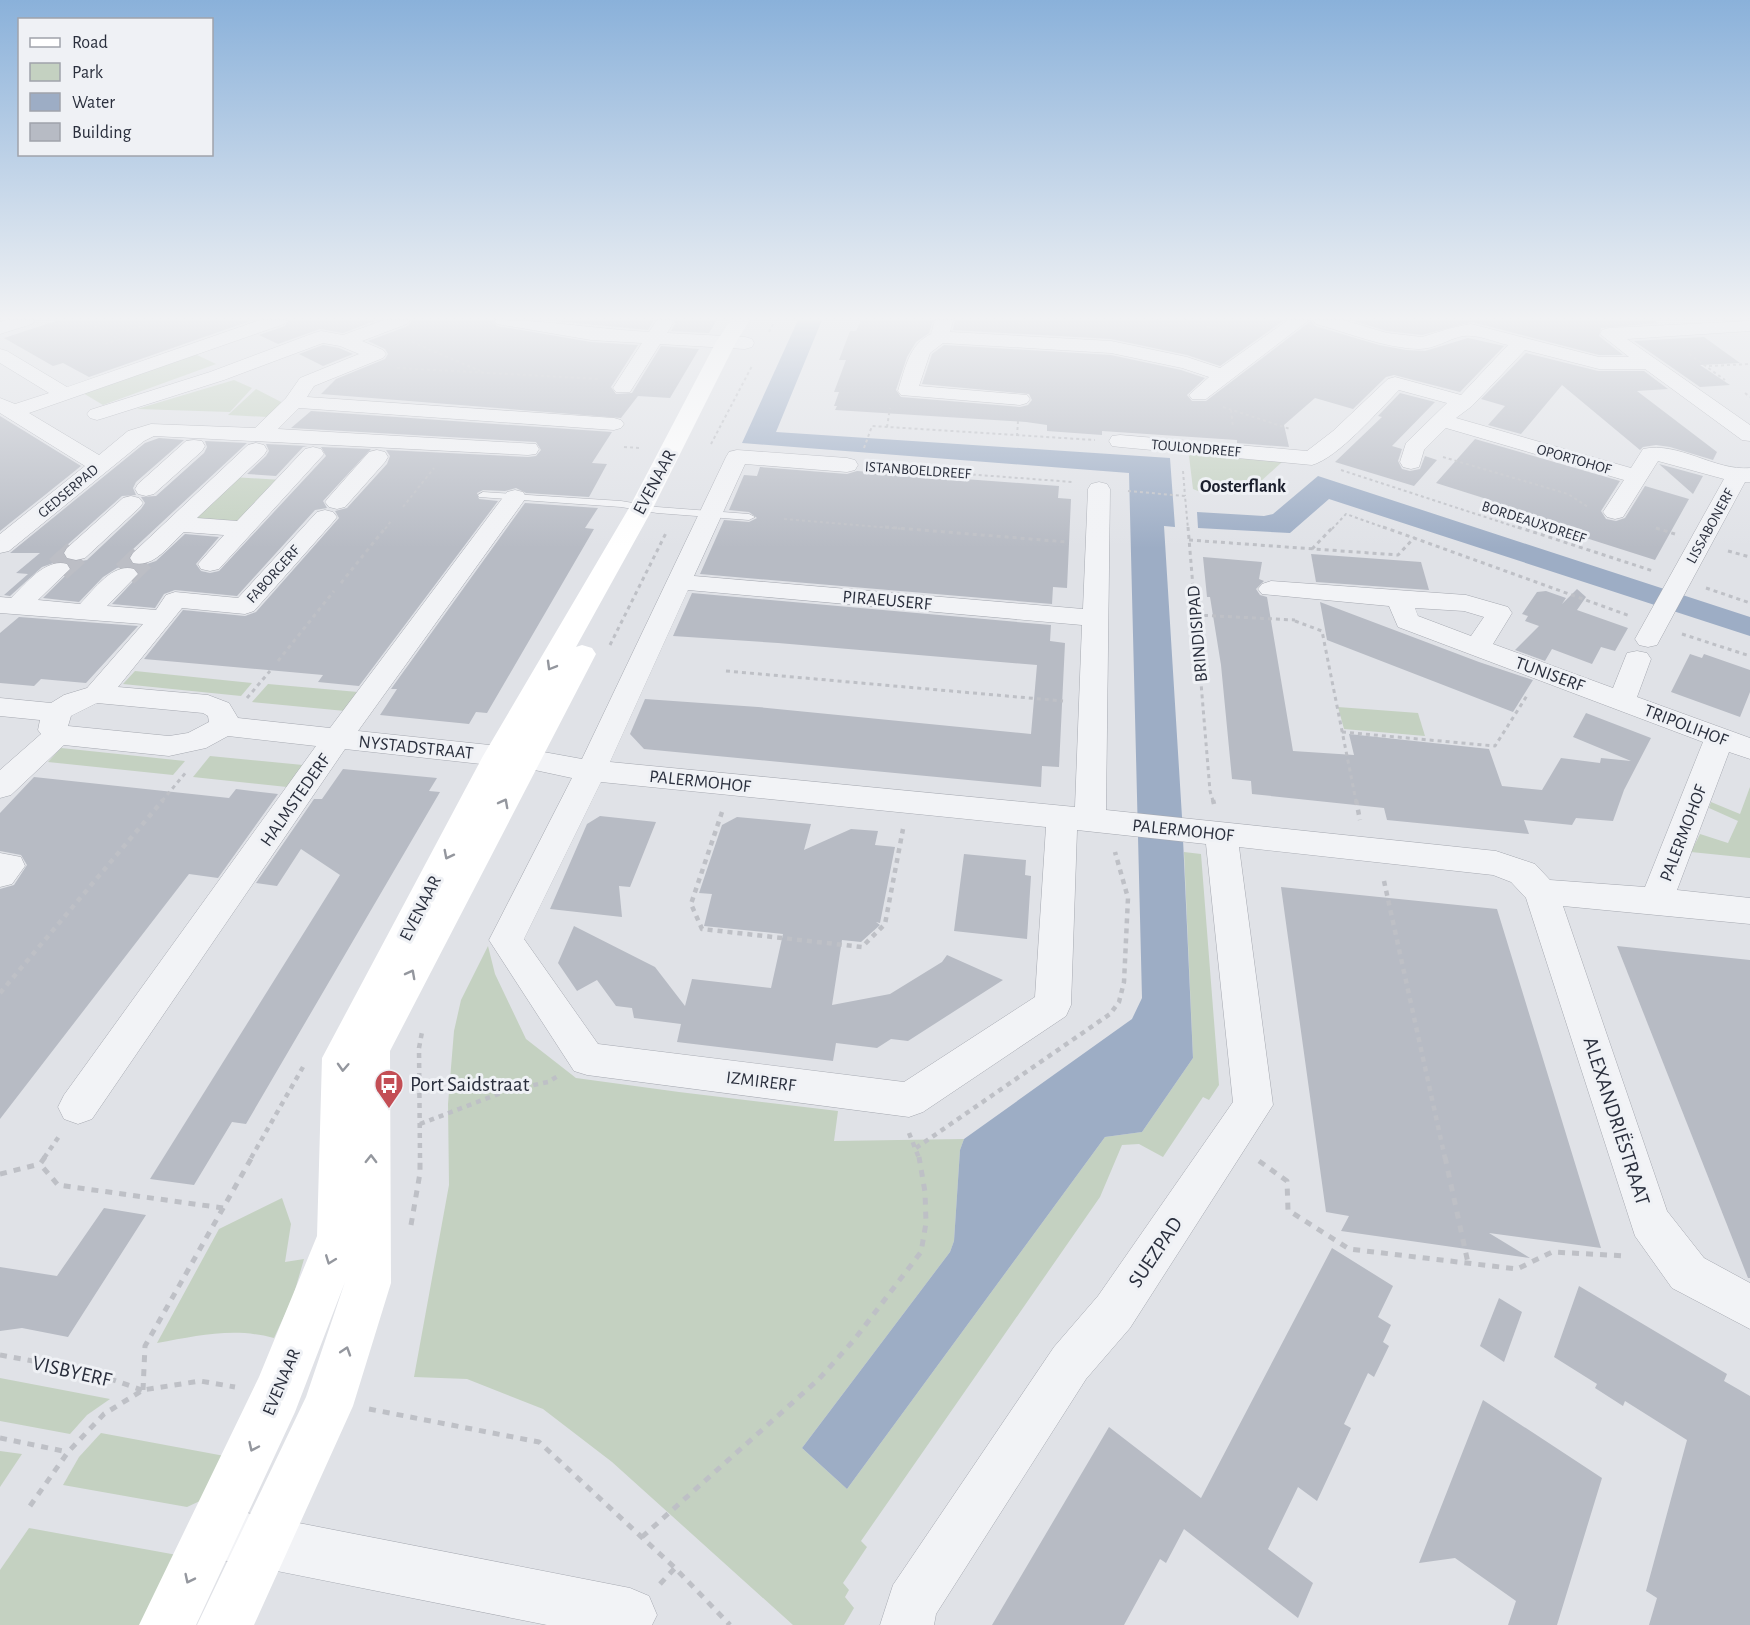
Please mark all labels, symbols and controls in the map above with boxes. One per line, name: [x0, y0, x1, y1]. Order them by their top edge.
legend: [18, 18, 213, 156]
text: Road: [72, 34, 108, 52]
text: Park: [72, 64, 104, 82]
text: Water: [72, 94, 115, 112]
text: Building: [72, 124, 132, 142]
street label: TOULONDREEF: [1150, 437, 1242, 460]
street label: OPORTOHOF: [1535, 442, 1613, 477]
street label: EVENAAR: [630, 447, 679, 518]
street label: ISTANBOELDREEF: [864, 459, 972, 482]
street label: GEDSERPAD: [35, 462, 102, 521]
district label: Oosterflank: [1200, 478, 1286, 496]
street label: LISSABONERF: [1684, 486, 1737, 566]
street label: BORDEAUXDREEF: [1480, 499, 1588, 547]
street label: FABORGERF: [244, 542, 303, 606]
street label: BRINDISIPAD: [1185, 585, 1211, 683]
street label: PIRAEUSERF: [842, 588, 932, 614]
street label: TUNISERF: [1513, 654, 1587, 696]
one-way arrow: [547, 660, 558, 670]
street label: TRIPOLIHOF: [1641, 702, 1730, 750]
street label: NYSTADSTRAAT: [357, 733, 474, 763]
street label: HALMSTEDERF: [257, 751, 334, 850]
street label: PALERMOHOF: [648, 768, 752, 796]
street label: PALERMOHOF: [1657, 782, 1711, 884]
one-way arrow: [497, 798, 508, 809]
street label: PALERMOHOF: [1131, 817, 1235, 845]
one-way arrow: [443, 849, 455, 860]
street label: EVENAAR: [397, 873, 445, 944]
one-way arrow: [404, 970, 415, 981]
street label: ALEXANDRIËSTRAAT: [1579, 1034, 1655, 1208]
one-way arrow: [336, 1062, 349, 1071]
bus stop icon: Port Saidstraat: [373, 1068, 405, 1110]
street label: IZMIRERF: [725, 1069, 797, 1095]
place label: Port Saidstraat: [410, 1074, 530, 1095]
one-way arrow: [364, 1154, 377, 1163]
street label: SUEZPAD: [1124, 1213, 1186, 1291]
one-way arrow: [325, 1254, 337, 1265]
street label: EVENAAR: [260, 1346, 304, 1418]
one-way arrow: [339, 1346, 351, 1357]
street label: VISBYERF: [30, 1352, 114, 1391]
one-way arrow: [248, 1440, 260, 1451]
one-way arrow: [185, 1572, 197, 1583]

